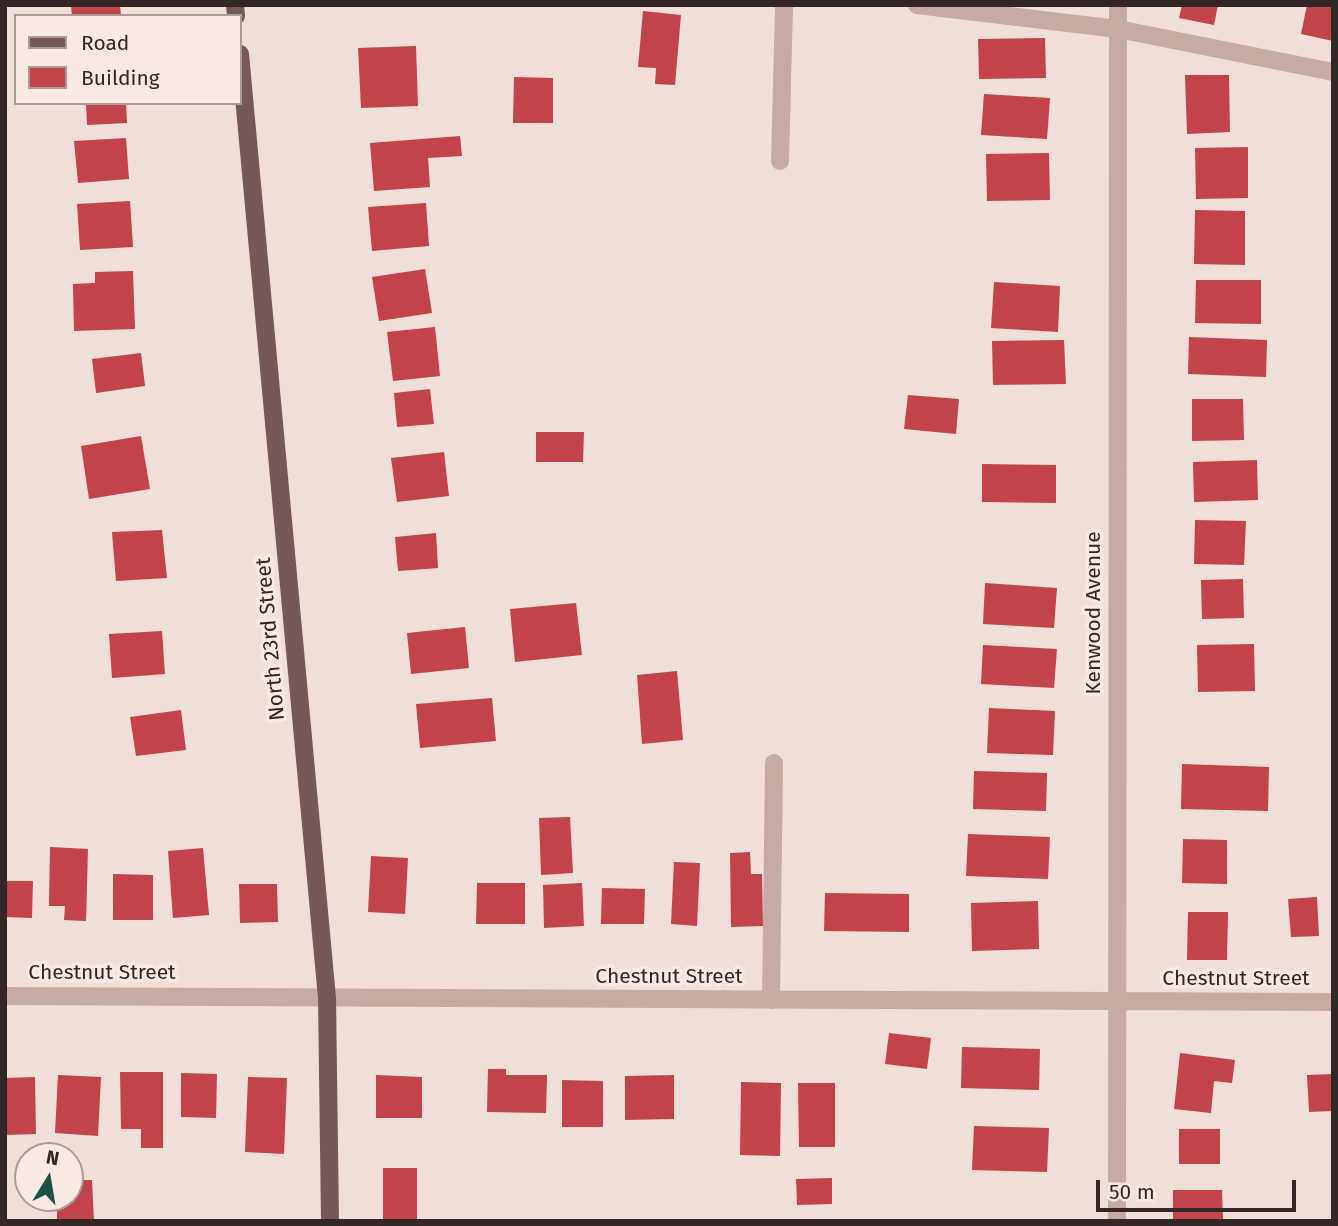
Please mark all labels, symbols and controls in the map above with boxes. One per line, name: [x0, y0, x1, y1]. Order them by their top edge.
legend: [14, 14, 242, 105]
text: Road: [81, 30, 129, 56]
text: Building: [81, 65, 160, 91]
street label: Kenwood Avenue: [1081, 531, 1107, 695]
street label: North 23rd Street: [251, 556, 291, 722]
street label: Chestnut Street: [28, 960, 176, 986]
street label: Chestnut Street: [595, 964, 743, 990]
street label: Chestnut Street: [1162, 966, 1310, 992]
north arrow: [14, 1142, 84, 1212]
text: N: [44, 1145, 61, 1170]
scale bar: [1100, 1166, 1300, 1210]
text: 50 m: [1109, 1179, 1155, 1205]

